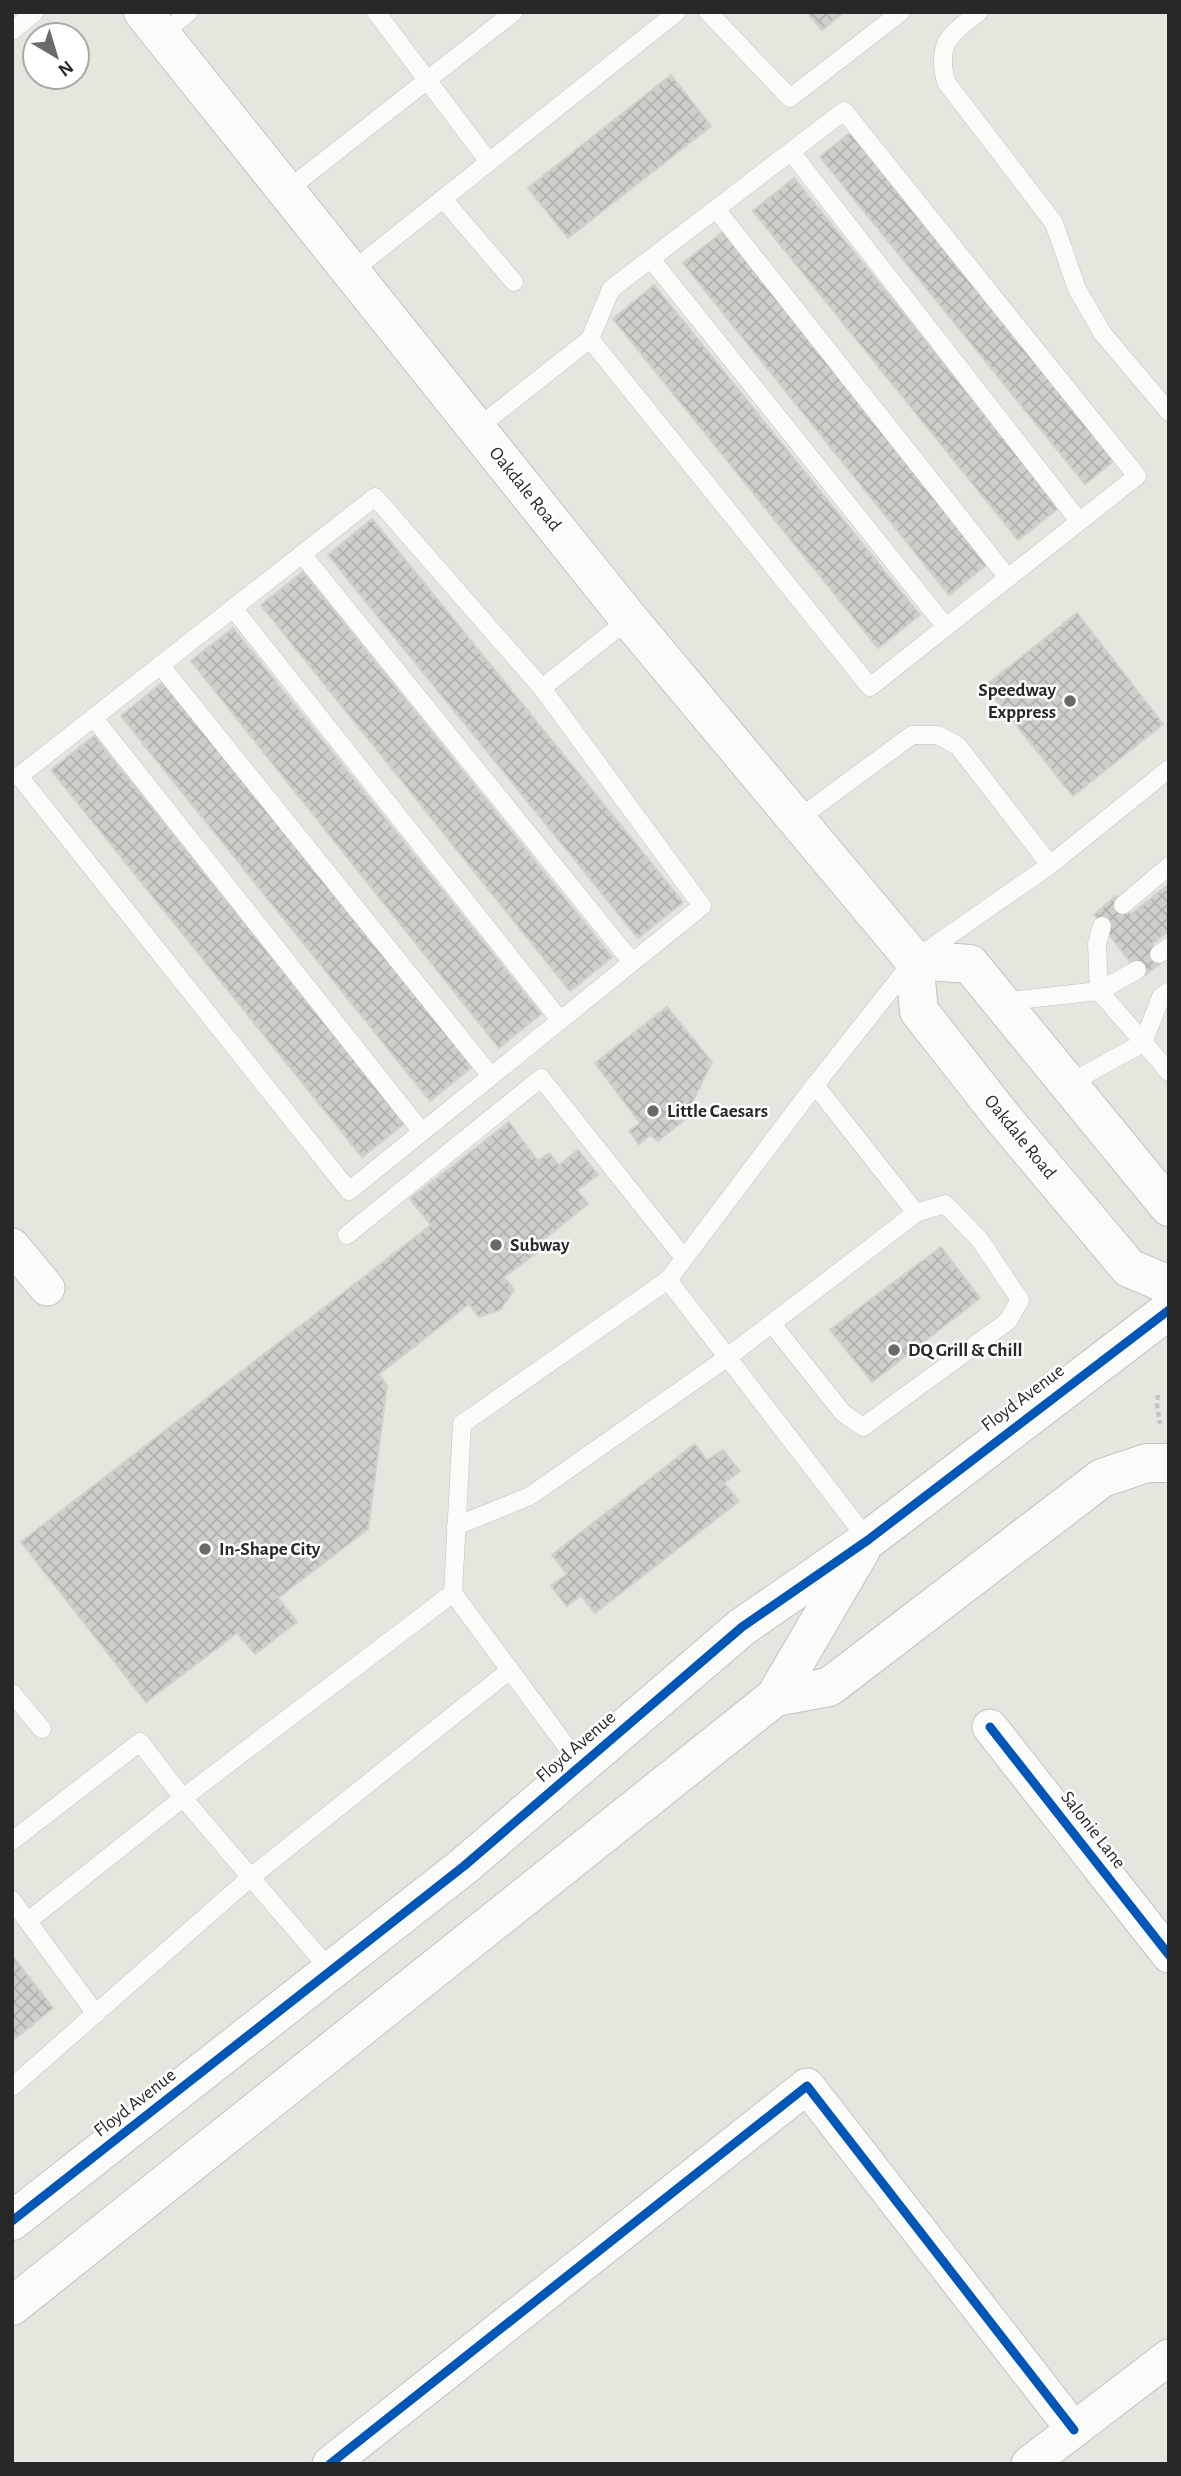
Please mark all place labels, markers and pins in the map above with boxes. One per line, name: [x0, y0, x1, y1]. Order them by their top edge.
place label: Speedway Exppress: [978, 681, 1057, 722]
marker: Speedway Exppress: [1062, 693, 1078, 709]
place label: Little Caesars: [667, 1102, 768, 1121]
marker: Little Caesars: [645, 1103, 661, 1119]
place label: Subway: [510, 1236, 570, 1255]
marker: Subway: [488, 1237, 504, 1253]
place label: DQ Grill & Chill: [908, 1341, 1022, 1360]
marker: DQ Grill & Chill: [886, 1342, 902, 1358]
place label: In-Shape City: [219, 1540, 321, 1559]
marker: In-Shape City: [197, 1541, 213, 1557]

